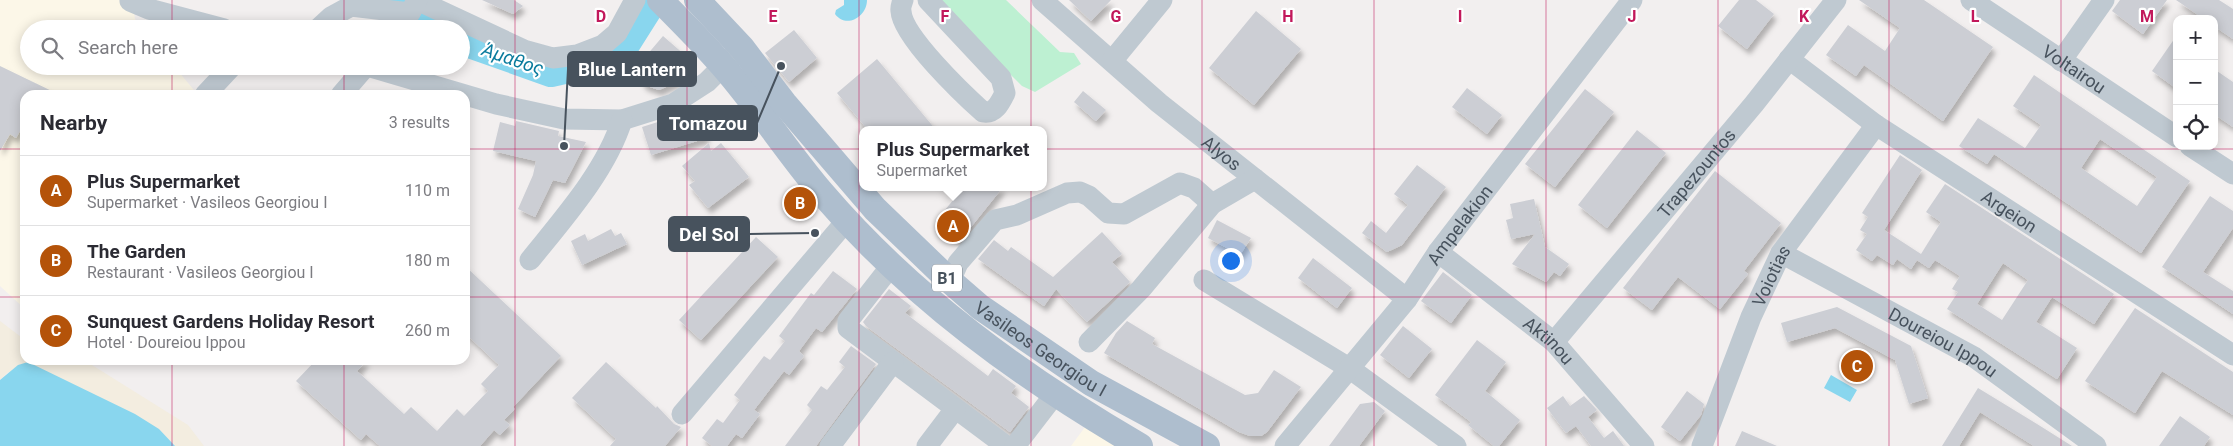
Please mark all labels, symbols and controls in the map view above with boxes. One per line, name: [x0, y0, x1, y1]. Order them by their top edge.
text: D: [596, 7, 606, 26]
text: E: [769, 7, 778, 26]
text: F: [941, 7, 950, 26]
text: G: [1111, 7, 1122, 26]
text: H: [1282, 7, 1294, 26]
text: I: [1458, 7, 1462, 26]
text: J: [1628, 7, 1636, 26]
text: K: [1799, 7, 1810, 26]
text: L: [1971, 7, 1980, 26]
text: M: [2140, 7, 2154, 26]
map controls: [2173, 15, 2218, 150]
button: +: [2173, 15, 2218, 60]
search box: [20, 20, 470, 75]
icon: search: [38, 34, 66, 62]
text: Search here: [78, 36, 178, 59]
water label: Άμαθος: [478, 37, 547, 80]
street label: Voltairou: [2038, 40, 2110, 97]
callout: Blue Lantern: [568, 52, 696, 86]
text: Blue Lantern: [578, 58, 686, 81]
button: −: [2173, 60, 2218, 105]
button: locate: [2173, 105, 2218, 150]
callout: Tomazou: [658, 106, 757, 140]
text: Nearby: [40, 111, 107, 135]
text: Tomazou: [669, 112, 747, 135]
text: 3 results: [389, 113, 450, 132]
street label: Trapezountos: [1653, 124, 1739, 221]
popup: [859, 126, 1047, 191]
street label: Alyos: [1198, 131, 1246, 175]
text: Plus Supermarket: [877, 138, 1029, 161]
text: Supermarket: [877, 161, 968, 180]
text: Plus Supermarket: [87, 170, 240, 193]
street label: Ampelakion: [1422, 180, 1496, 269]
text: A: [51, 181, 61, 200]
text: 110 m: [405, 181, 450, 200]
pin: B: [784, 184, 816, 222]
street label: Argeion: [1978, 185, 2041, 237]
text: Supermarket · Vasileos Georgiou I: [87, 193, 327, 212]
pin: A: [937, 207, 969, 245]
callout: Del Sol: [669, 217, 749, 251]
text: Del Sol: [679, 223, 739, 246]
text: The Garden: [87, 240, 186, 263]
street label: Voiotias: [1747, 240, 1794, 309]
your location: [1218, 248, 1244, 274]
text: B: [51, 251, 61, 270]
text: 180 m: [405, 251, 450, 270]
text: Restaurant · Vasileos Georgiou I: [87, 263, 314, 282]
road number: B1: [932, 264, 962, 292]
street label: Vasileos Georgiou I: [971, 296, 1110, 400]
street label: Doureiou Ippou: [1885, 303, 2002, 381]
text: Sunquest Gardens Holiday Resort: [87, 310, 375, 333]
street label: Aktinou: [1520, 312, 1579, 368]
text: C: [51, 321, 61, 340]
text: 260 m: [405, 321, 450, 340]
text: Hotel · Doureiou Ippou: [87, 333, 246, 352]
pin: C: [1841, 347, 1873, 385]

